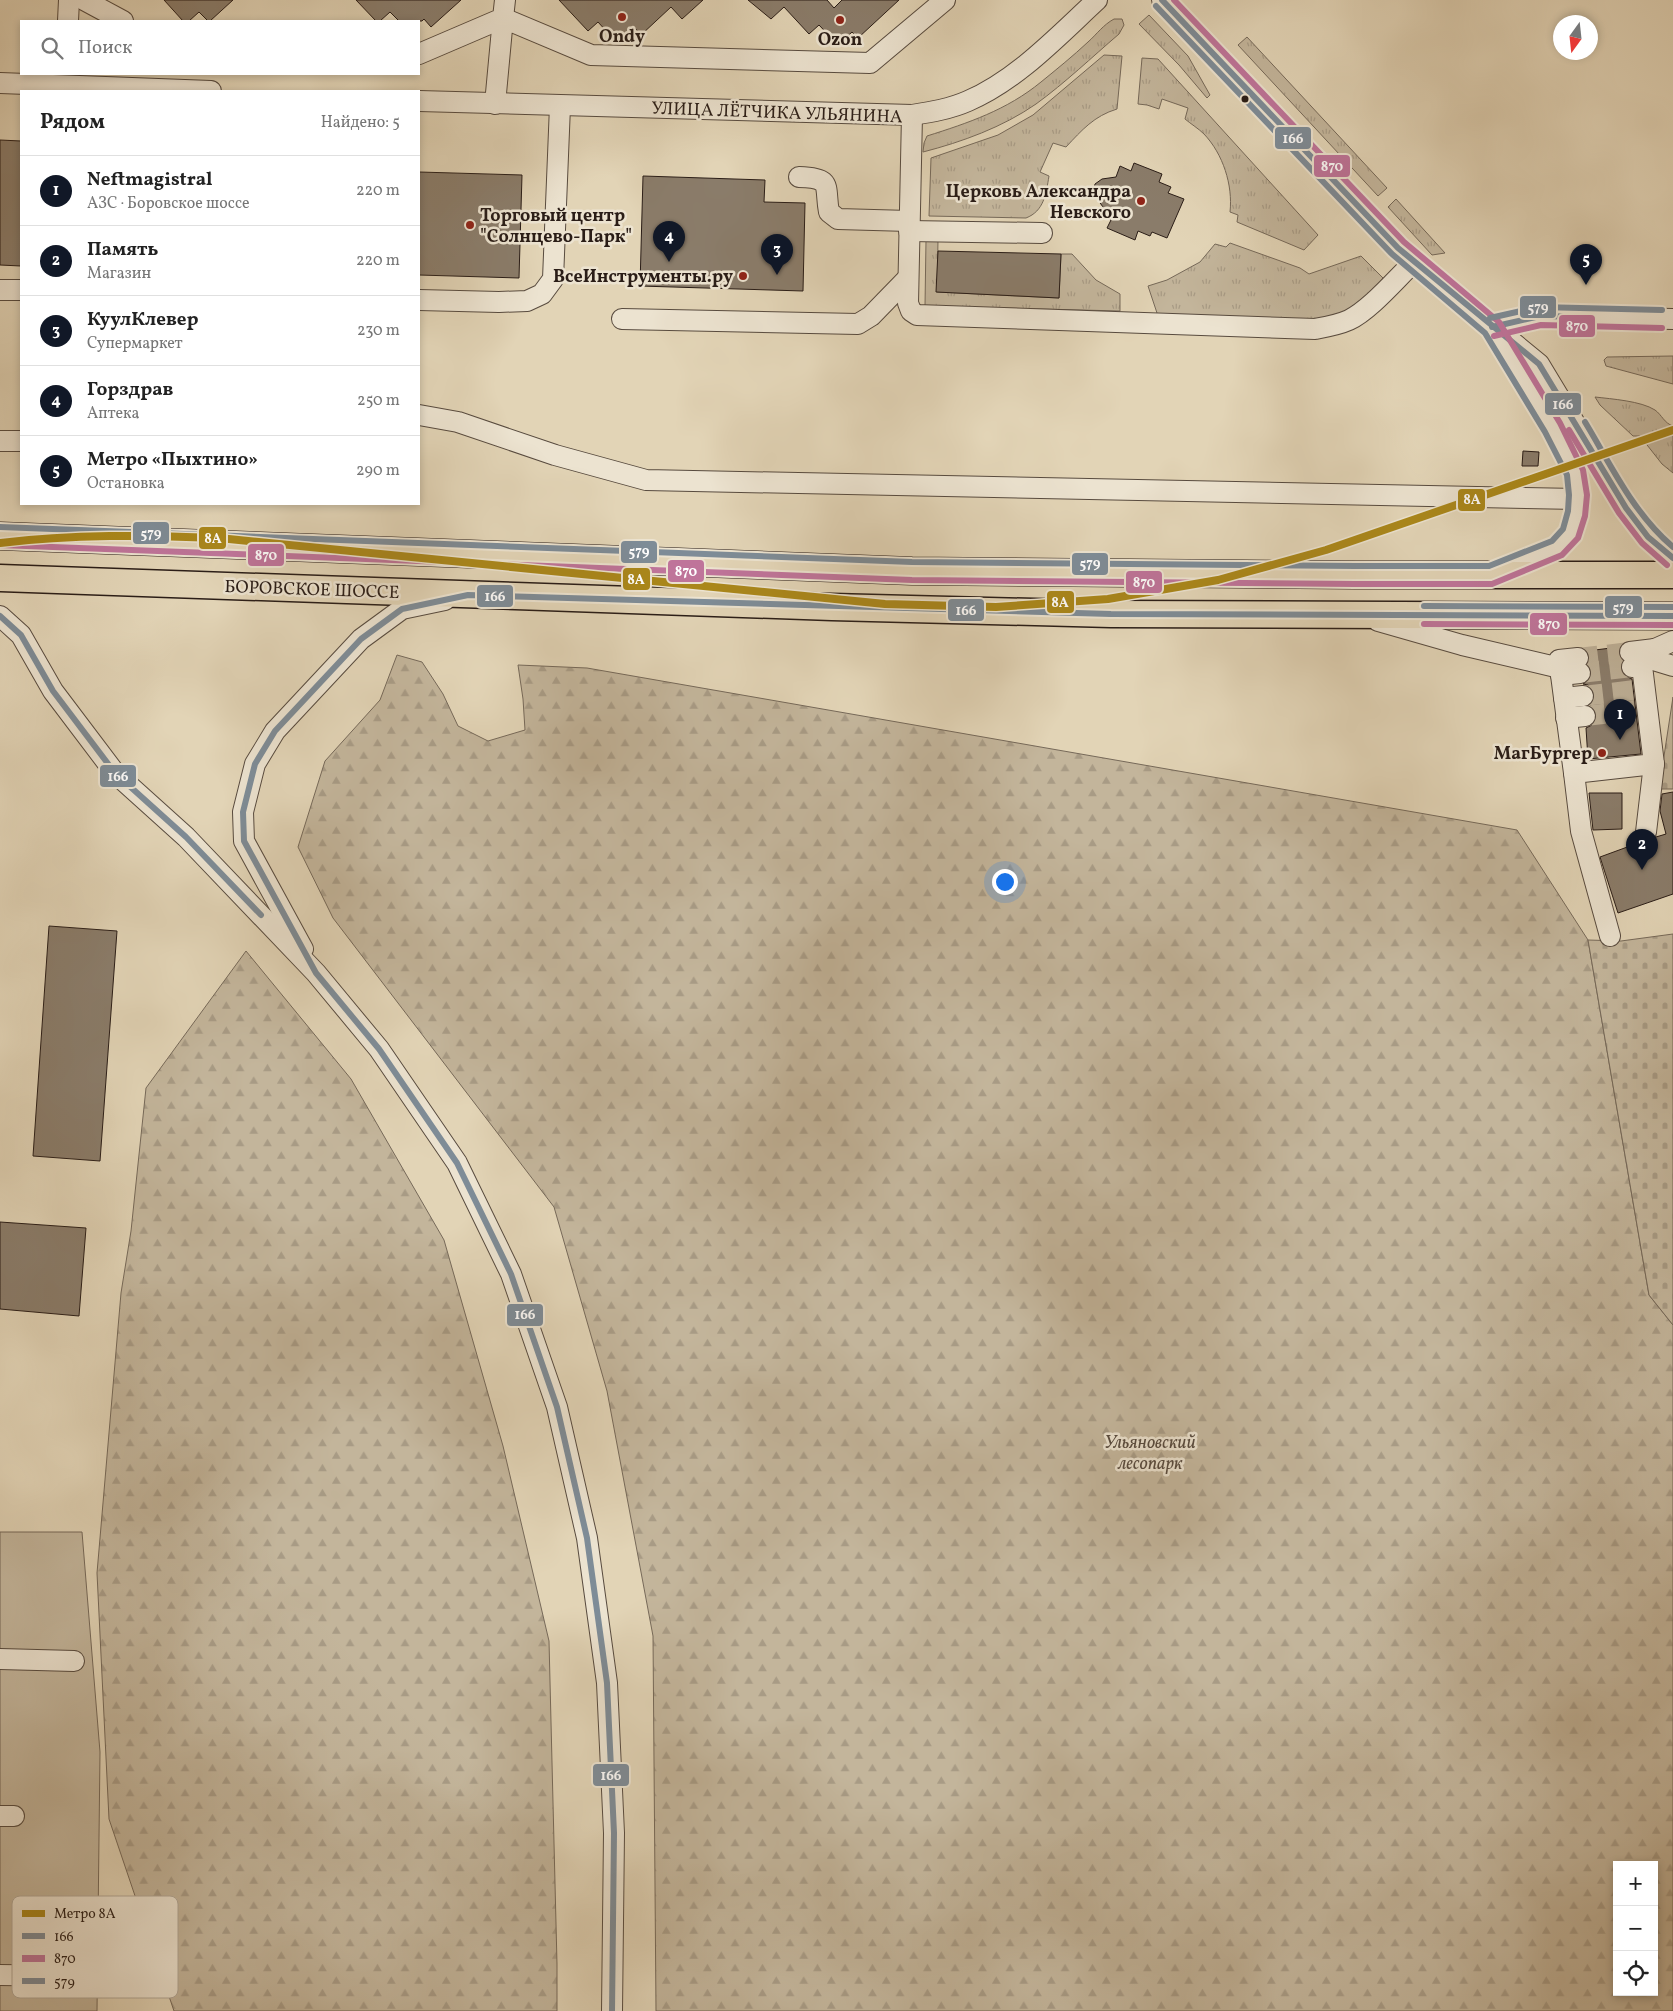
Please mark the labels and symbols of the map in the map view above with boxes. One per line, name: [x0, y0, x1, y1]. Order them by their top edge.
marker: Ondy: [616, 11, 628, 23]
marker: Ozon: [834, 14, 846, 26]
north arrow: [1553, 15, 1598, 60]
place label: Ondy: [599, 25, 645, 50]
place label: Ozon: [818, 28, 862, 53]
unlabelled marker: [1240, 94, 1250, 104]
street label: УЛИЦА ЛЁТЧИКА УЛЬЯНИНА: [651, 97, 903, 130]
line badge: 166: [1274, 126, 1312, 150]
text: 166: [1283, 130, 1304, 149]
line badge: 870: [1313, 154, 1351, 178]
text: 870: [1321, 158, 1344, 177]
place label: Церковь Александра Невского: [946, 180, 1131, 226]
marker: Церковь Александра Невского: [1135, 195, 1147, 207]
place label: Торговый центр "Солнцево-Парк": [480, 204, 632, 250]
marker: Торговый центр "Солнцево-Парк": [464, 219, 476, 231]
pin: 4: [653, 221, 685, 262]
pin: 3: [761, 234, 793, 275]
pin: 5: [1570, 244, 1602, 285]
place label: ВсеИнструменты.ру: [553, 265, 733, 290]
marker: ВсеИнструменты.ру: [737, 270, 749, 282]
line badge: 579: [1519, 295, 1557, 319]
text: 579: [1528, 299, 1549, 318]
line badge: 870: [1558, 314, 1596, 338]
text: 870: [1566, 318, 1589, 337]
line badge: 166: [1544, 392, 1582, 416]
text: 166: [1553, 396, 1574, 415]
line badge: 8А: [1457, 488, 1486, 512]
text: 8А: [1463, 491, 1481, 510]
line badge: 579: [132, 521, 170, 545]
text: 579: [141, 525, 162, 544]
line badge: 8А: [198, 526, 227, 550]
text: 8А: [204, 530, 222, 549]
line badge: 579: [620, 540, 658, 564]
line badge: 870: [247, 543, 285, 567]
text: 579: [629, 543, 650, 562]
text: 870: [255, 547, 278, 566]
line badge: 579: [1071, 552, 1109, 576]
text: 579: [1080, 555, 1101, 574]
line badge: 870: [667, 559, 705, 583]
text: 870: [675, 563, 698, 582]
line badge: 8А: [622, 567, 651, 591]
line badge: 870: [1125, 570, 1163, 594]
text: 8А: [627, 571, 645, 590]
text: 870: [1133, 574, 1156, 593]
street label: БОРОВСКОЕ ШОССЕ: [224, 575, 400, 606]
line badge: 166: [476, 584, 514, 608]
text: 166: [485, 588, 506, 607]
line badge: 8А: [1046, 590, 1075, 614]
text: 8А: [1051, 594, 1069, 613]
line badge: 579: [1604, 595, 1643, 619]
line badge: 166: [947, 598, 985, 622]
text: 579: [1613, 599, 1634, 618]
text: 166: [956, 602, 977, 621]
line badge: 870: [1529, 612, 1568, 636]
text: 870: [1538, 616, 1561, 635]
pin: 1: [1604, 699, 1636, 740]
place label: МагБургер: [1494, 742, 1592, 767]
marker: МагБургер: [1596, 747, 1608, 759]
line badge: 166: [99, 764, 137, 788]
text: 166: [108, 768, 129, 787]
pin: 2: [1626, 829, 1658, 870]
your location: [992, 869, 1018, 895]
line badge: 166: [506, 1303, 544, 1327]
text: 166: [515, 1306, 536, 1325]
park label: Ульяновский лесопарк: [1104, 1431, 1196, 1477]
line badge: 166: [592, 1763, 630, 1787]
text: 166: [601, 1767, 622, 1786]
legend: [12, 1896, 178, 1998]
text: Метро 8А: [54, 1905, 116, 1924]
text: 166: [54, 1928, 74, 1947]
text: 870: [54, 1950, 76, 1969]
text: 579: [54, 1973, 75, 1992]

